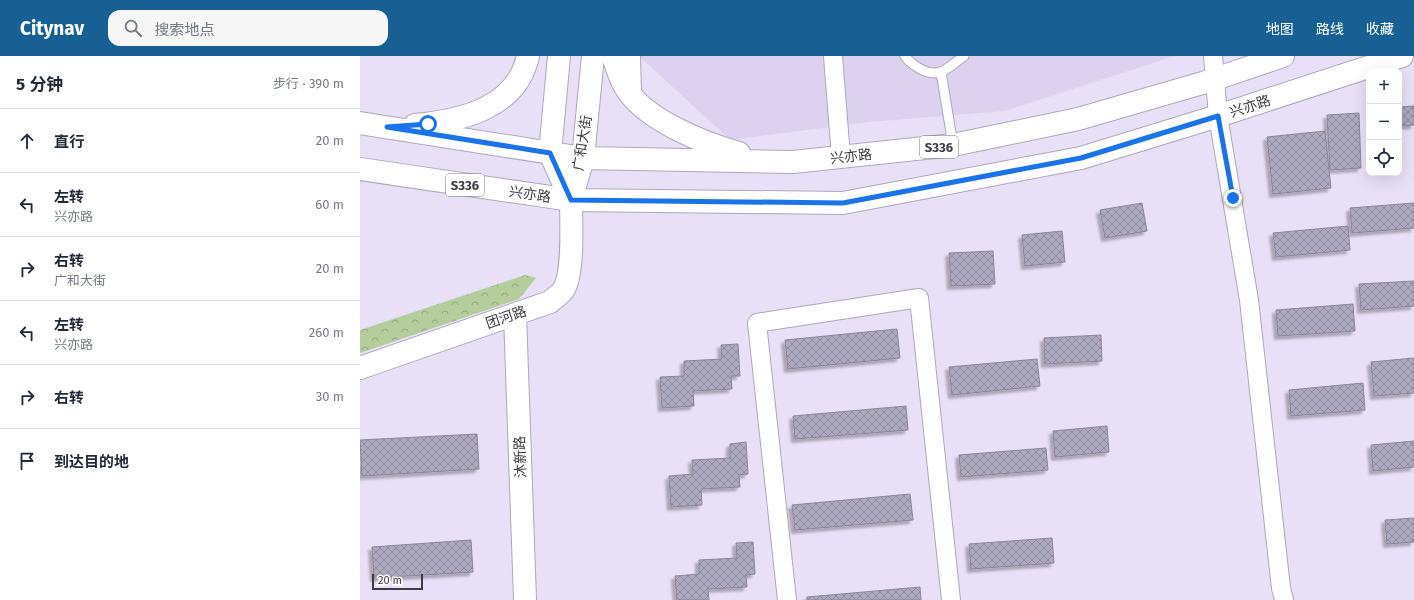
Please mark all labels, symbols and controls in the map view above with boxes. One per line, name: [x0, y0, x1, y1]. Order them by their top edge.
search box: [108, 10, 388, 46]
text: Citynav: [20, 17, 84, 40]
icon: search: [122, 17, 144, 39]
text: 搜索地点: [154, 21, 214, 39]
text: 地图: [1266, 21, 1294, 38]
text: 路线: [1316, 21, 1344, 38]
text: 收藏: [1366, 21, 1394, 38]
map controls: [1366, 68, 1402, 176]
button: +: [1366, 68, 1402, 104]
text: 5 分钟: [16, 74, 63, 95]
text: 步行 · 390 m: [273, 76, 344, 91]
street label: 兴亦路: [1228, 92, 1273, 121]
button: −: [1366, 104, 1402, 140]
street label: 广和大街: [570, 114, 595, 172]
route start: [419, 115, 437, 133]
icon: ahead: [16, 130, 38, 152]
text: 直行: [54, 133, 84, 151]
text: 20 m: [316, 133, 344, 148]
road number: S336: [920, 136, 958, 158]
button: locate: [1366, 140, 1402, 176]
street label: 兴亦路: [829, 146, 873, 167]
road number: S336: [446, 174, 484, 196]
street label: 兴亦路: [508, 183, 552, 206]
text: 左转: [54, 188, 84, 206]
route end: [1224, 189, 1242, 207]
icon: left: [16, 194, 38, 216]
text: 60 m: [315, 197, 344, 212]
text: 兴亦路: [54, 209, 93, 224]
text: 右转: [54, 252, 84, 270]
icon: right: [16, 258, 38, 280]
text: 20 m: [316, 261, 344, 276]
text: 广和大街: [54, 273, 106, 288]
street label: 团河路: [484, 303, 529, 332]
text: 左转: [54, 316, 84, 334]
icon: left: [16, 322, 38, 344]
text: 260 m: [309, 325, 344, 340]
text: 兴亦路: [54, 337, 93, 352]
icon: right: [16, 386, 38, 408]
text: 右转: [54, 389, 84, 407]
text: 30 m: [316, 389, 344, 404]
street label: 沐新路: [511, 436, 530, 478]
icon: arrive: [16, 450, 38, 472]
text: 到达目的地: [54, 453, 129, 471]
scale bar: [372, 572, 423, 591]
text: 20 m: [378, 574, 402, 587]

